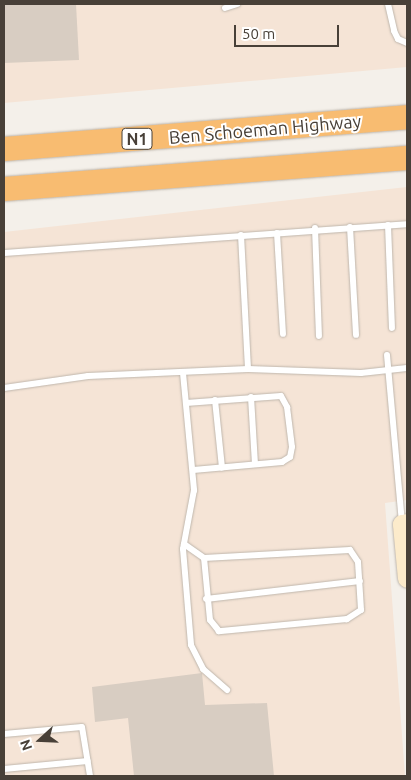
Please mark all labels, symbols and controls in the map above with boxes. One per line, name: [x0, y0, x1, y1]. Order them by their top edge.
scale bar: [236, 15, 341, 47]
text: 50 m: [242, 25, 275, 42]
street label: Ben Schoeman Highway: [168, 110, 362, 148]
road number: N1: [121, 126, 153, 152]
north arrow: [15, 715, 65, 765]
text: N: [17, 737, 35, 753]

